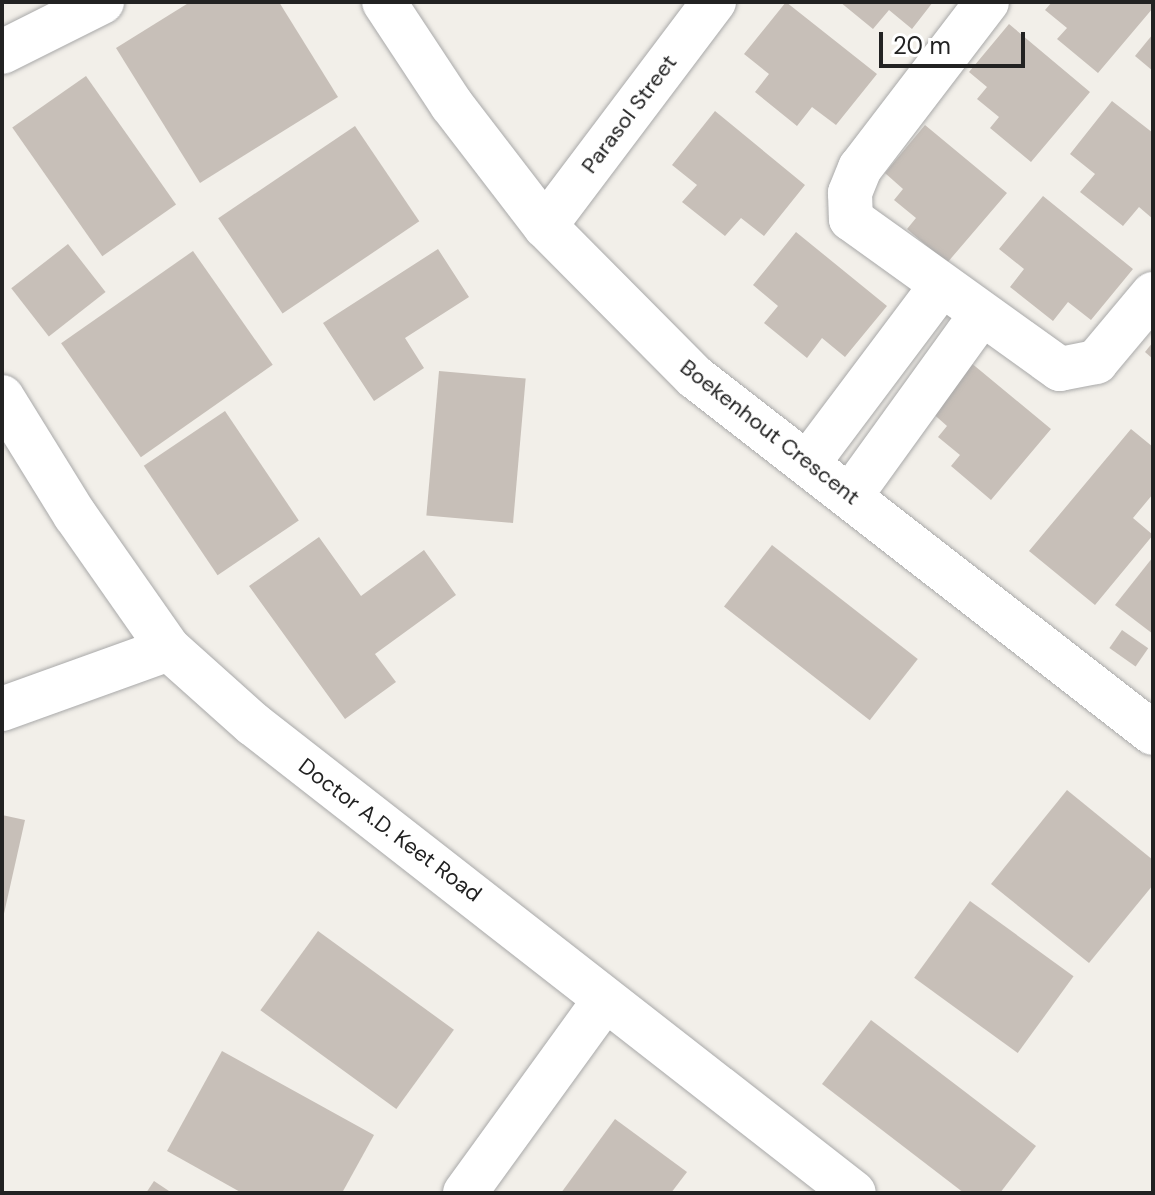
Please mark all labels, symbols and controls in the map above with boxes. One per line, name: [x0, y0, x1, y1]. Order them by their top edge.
scale bar: [883, 16, 1029, 66]
text: 20 m: [893, 30, 951, 61]
street label: Parasol Street: [576, 50, 682, 178]
street label: Boekenhout Crescent: [675, 354, 865, 510]
street label: Doctor A.D. Keet Road: [293, 753, 487, 907]

